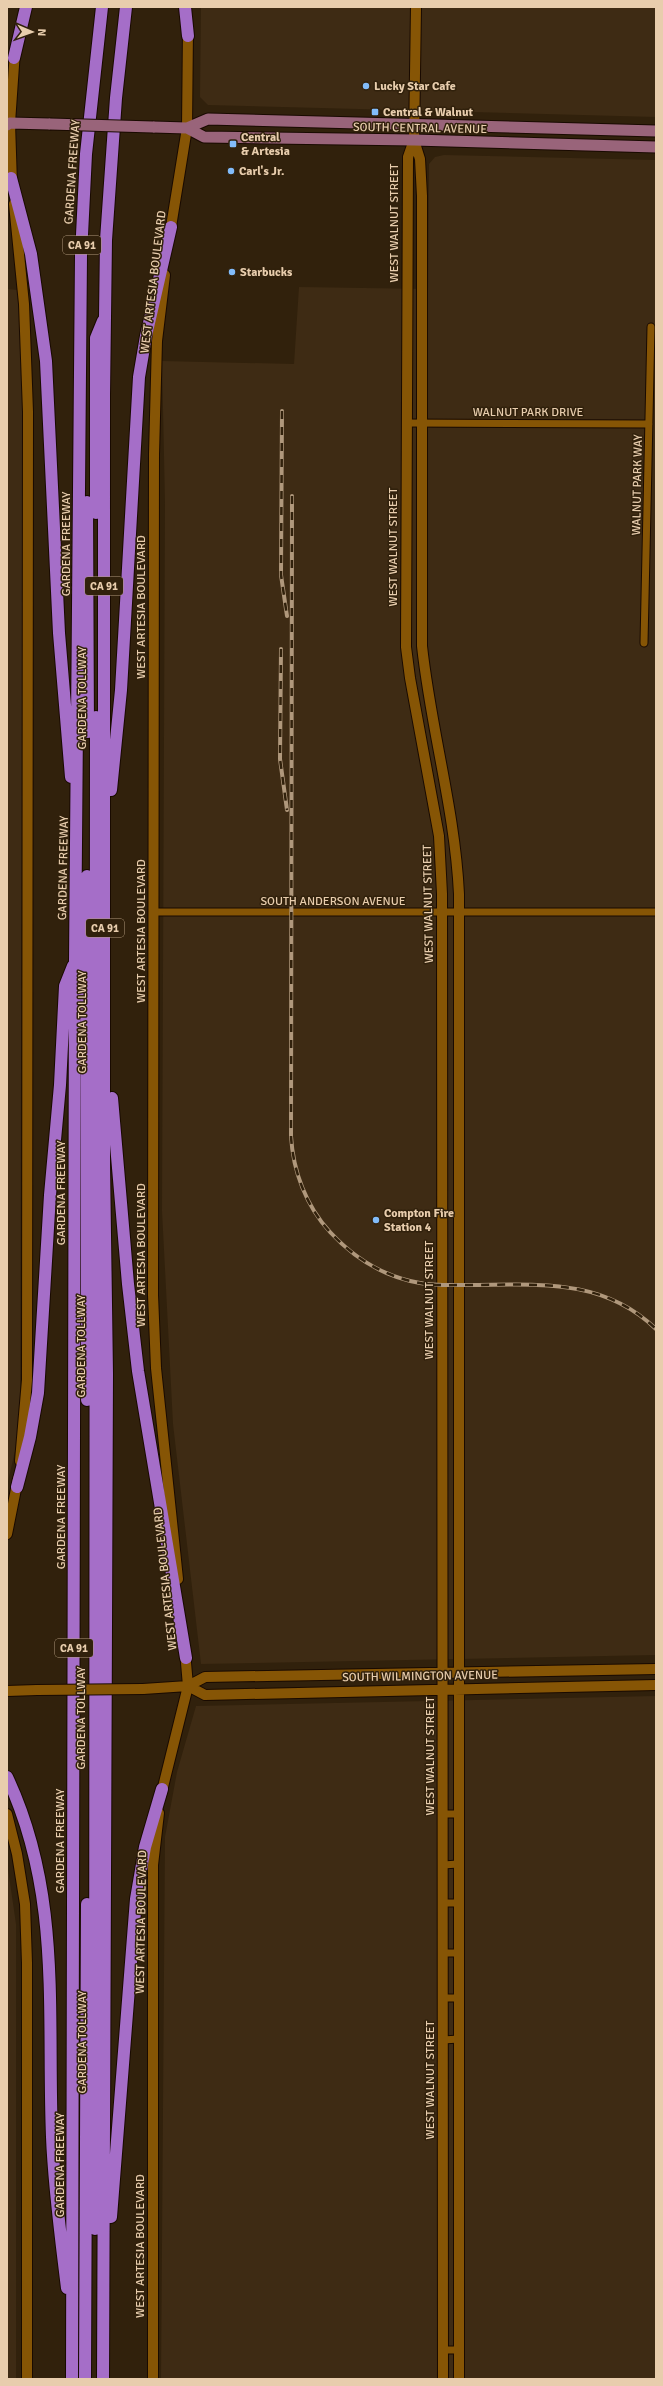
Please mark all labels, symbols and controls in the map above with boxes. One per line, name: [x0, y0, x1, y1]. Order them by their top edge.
north arrow: [12, 12, 52, 52]
text: N: [35, 28, 48, 36]
place label: Lucky Star Cafe: [374, 79, 456, 94]
marker: Lucky Star Cafe: [361, 81, 371, 91]
place label: Central & Walnut: [383, 105, 474, 120]
marker: Central & Walnut: [370, 107, 380, 117]
street label: GARDENA FREEWAY: [61, 119, 84, 225]
street label: SOUTH CENTRAL AVENUE: [353, 120, 487, 137]
place label: Central & Artesia: [241, 130, 290, 159]
marker: Central & Artesia: [228, 139, 238, 149]
street label: WEST WALNUT STREET: [387, 163, 402, 282]
place label: Carl's Jr.: [239, 164, 284, 179]
marker: Carl's Jr.: [226, 166, 236, 176]
street label: WEST ARTESIA BOULEVARD: [137, 210, 170, 354]
road number: CA 91: [63, 236, 101, 254]
place label: Starbucks: [240, 265, 293, 280]
marker: Starbucks: [227, 267, 237, 277]
street label: WALNUT PARK DRIVE: [473, 405, 584, 420]
street label: WALNUT PARK WAY: [629, 434, 646, 536]
street label: WEST WALNUT STREET: [386, 487, 401, 606]
street label: GARDENA FREEWAY: [59, 492, 74, 596]
street label: WEST ARTESIA BOULEVARD: [134, 535, 149, 679]
road number: CA 91: [85, 577, 123, 595]
street label: GARDENA TOLLWAY: [75, 647, 90, 749]
street label: GARDENA FREEWAY: [55, 816, 72, 920]
street label: WEST WALNUT STREET: [420, 844, 437, 964]
street label: WEST ARTESIA BOULEVARD: [134, 859, 149, 1003]
street label: SOUTH ANDERSON AVENUE: [260, 894, 406, 909]
road number: CA 91: [86, 919, 124, 937]
street label: GARDENA TOLLWAY: [75, 971, 90, 1073]
street label: GARDENA FREEWAY: [54, 1141, 69, 1245]
street label: WEST ARTESIA BOULEVARD: [134, 1183, 149, 1327]
place label: Compton Fire Station 4: [384, 1206, 454, 1235]
marker: Compton Fire Station 4: [371, 1215, 381, 1225]
street label: WEST WALNUT STREET: [422, 1240, 437, 1359]
street label: GARDENA TOLLWAY: [74, 1295, 89, 1397]
street label: GARDENA FREEWAY: [54, 1465, 69, 1569]
street label: WEST ARTESIA BOULEVARD: [151, 1506, 180, 1651]
road number: CA 91: [55, 1639, 93, 1657]
street label: GARDENA TOLLWAY: [74, 1667, 89, 1769]
street label: SOUTH WILMINGTON AVENUE: [342, 1668, 498, 1685]
street label: WEST WALNUT STREET: [423, 1696, 438, 1815]
street label: GARDENA FREEWAY: [53, 1789, 68, 1893]
street label: WEST ARTESIA BOULEVARD: [133, 1850, 150, 1994]
street label: GARDENA TOLLWAY: [75, 1991, 90, 2093]
street label: WEST WALNUT STREET: [423, 2020, 438, 2139]
street label: GARDENA FREEWAY: [53, 2113, 68, 2217]
street label: WEST ARTESIA BOULEVARD: [133, 2174, 148, 2318]

